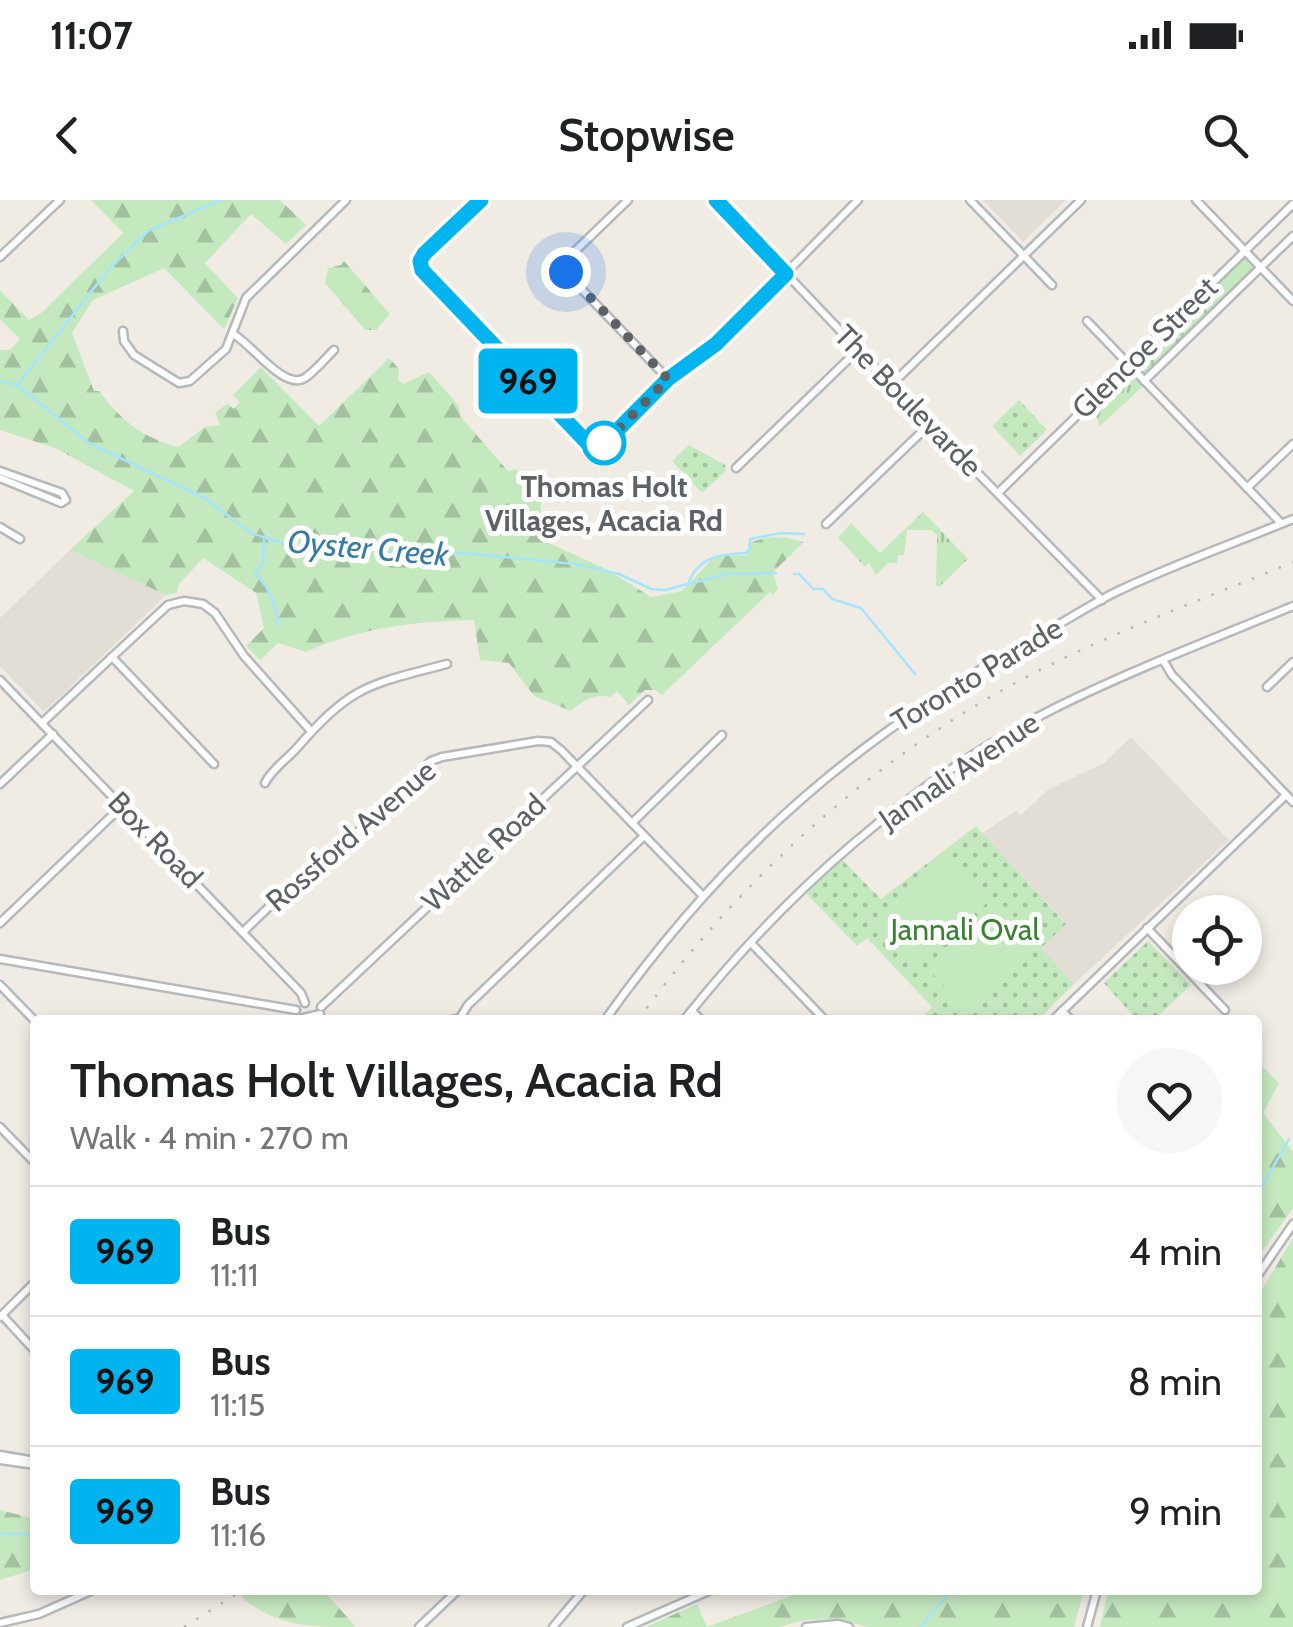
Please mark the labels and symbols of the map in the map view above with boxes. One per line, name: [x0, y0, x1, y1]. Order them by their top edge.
your location: [541, 247, 591, 297]
street label: Glencoe Street: [1064, 269, 1225, 426]
street label: The Boulevarde: [827, 317, 990, 484]
line badge: 969: [470, 348, 586, 414]
marker: Thomas Holt Villages, Acacia Rd: [583, 422, 625, 464]
place label: Thomas Holt Villages, Acacia Rd: [485, 468, 723, 539]
water label: Oyster Creek: [286, 521, 451, 574]
street label: Toronto Parade: [885, 609, 1069, 740]
street label: Jannali Avenue: [871, 704, 1046, 838]
street label: Rossford Avenue: [258, 752, 443, 919]
street label: Box Road: [100, 784, 210, 896]
street label: Wattle Road: [414, 786, 553, 919]
park label: Jannali Oval: [889, 911, 1040, 948]

